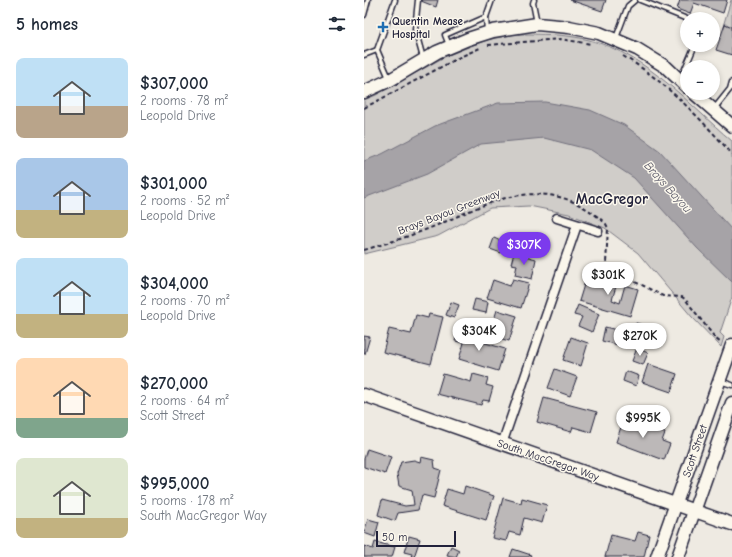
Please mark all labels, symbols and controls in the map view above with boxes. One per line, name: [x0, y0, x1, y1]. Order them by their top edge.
map controls: [680, 12, 720, 100]
button: +: [680, 12, 720, 52]
icon: filters: [326, 13, 348, 35]
text: 5 homes: [16, 15, 78, 34]
place label: Quentin Mease Hospital: [392, 15, 463, 41]
marker: Quentin Mease Hospital: [377, 21, 389, 33]
button: −: [680, 60, 720, 100]
icon: home: [48, 74, 96, 122]
text: $307,000: [140, 74, 208, 93]
text: 2 rooms · 78 m²: [140, 93, 228, 108]
text: Leopold Drive: [140, 108, 216, 123]
water label: Brays Bayou: [641, 159, 695, 215]
icon: home: [48, 174, 96, 222]
text: $301,000: [140, 174, 207, 193]
street label: Brays Bayou Greenway: [396, 186, 502, 237]
district label: MacGregor: [576, 190, 648, 208]
text: 2 rooms · 52 m²: [140, 193, 229, 208]
text: Leopold Drive: [140, 208, 216, 223]
pin: $307K: [496, 232, 552, 266]
text: $307K: [507, 237, 541, 252]
pin: $301K: [580, 262, 636, 296]
text: $301K: [591, 267, 625, 282]
icon: home: [48, 274, 96, 322]
text: $304,000: [140, 274, 209, 293]
text: 2 rooms · 70 m²: [140, 293, 229, 308]
text: Leopold Drive: [140, 308, 216, 323]
pin: $304K: [451, 318, 507, 352]
text: $304K: [461, 323, 497, 338]
pin: $270K: [612, 323, 668, 357]
text: $270K: [623, 328, 657, 343]
icon: home: [48, 374, 96, 422]
text: $270,000: [140, 374, 208, 393]
text: 2 rooms · 64 m²: [140, 393, 229, 408]
pin: $995K: [615, 405, 671, 439]
text: Scott Street: [140, 408, 205, 423]
text: $995K: [625, 410, 661, 425]
street label: Scott Street: [680, 422, 710, 479]
street label: South MacGregor Way: [495, 436, 601, 484]
icon: home: [48, 474, 96, 522]
text: $995,000: [140, 474, 209, 493]
text: 5 rooms · 178 m²: [140, 493, 233, 508]
text: South MacGregor Way: [140, 508, 267, 523]
scale bar: [376, 529, 456, 548]
text: 50 m: [382, 531, 407, 544]

